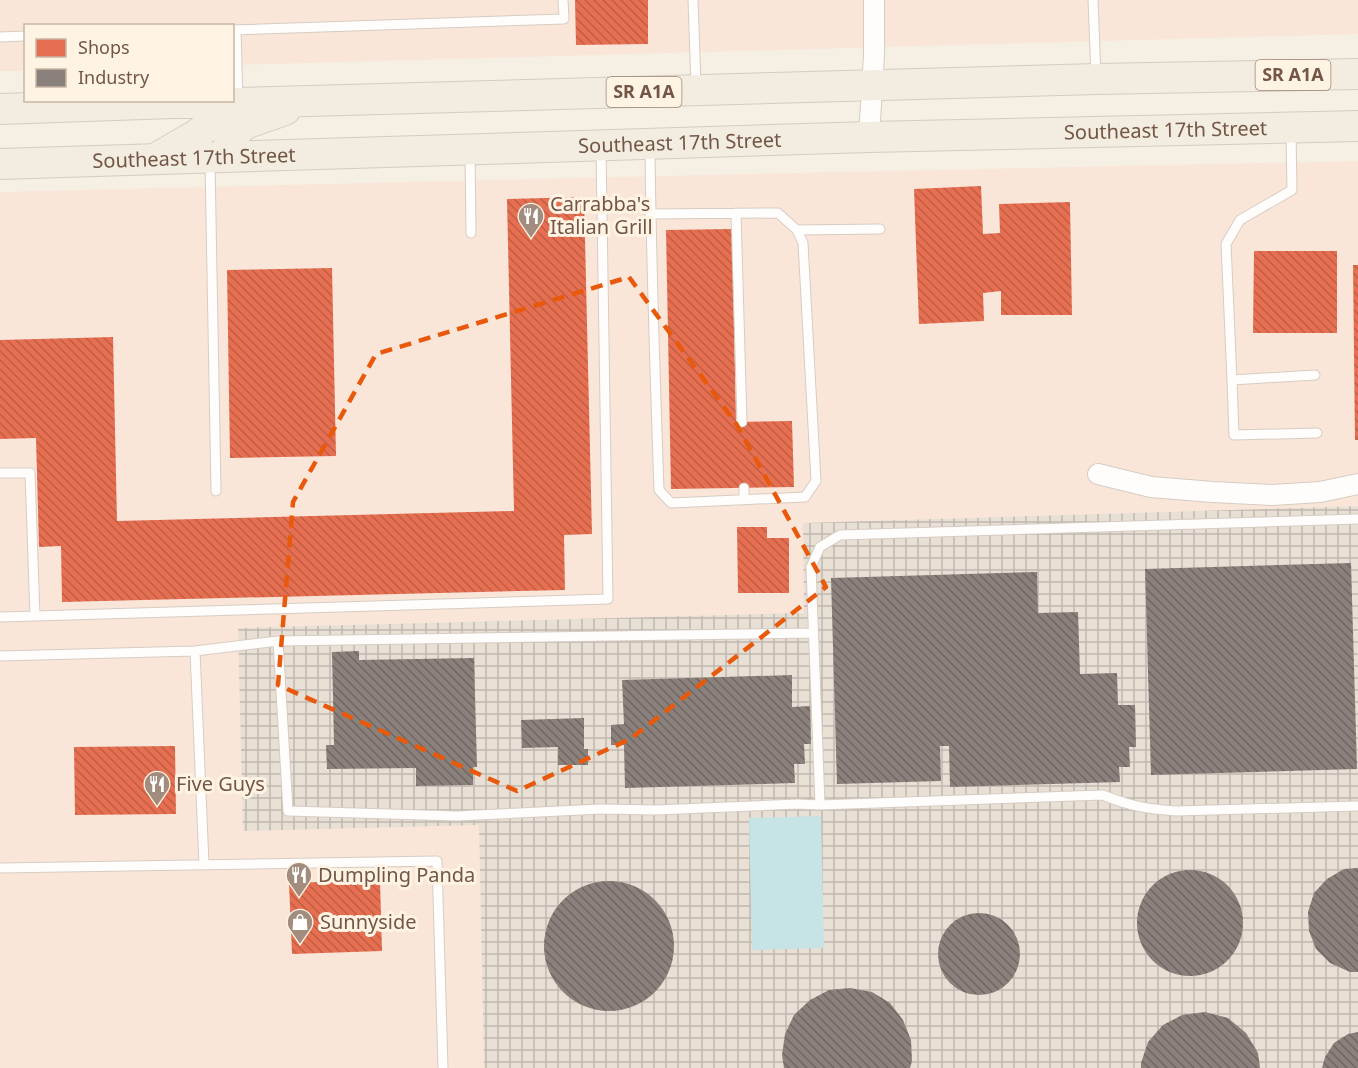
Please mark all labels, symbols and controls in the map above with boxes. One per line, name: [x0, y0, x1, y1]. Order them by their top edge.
legend: [24, 24, 234, 102]
text: Shops: [78, 35, 130, 59]
road number: SR A1A: [1256, 60, 1330, 90]
text: Industry: [78, 65, 150, 89]
road number: SR A1A: [606, 77, 682, 107]
street label: Southeast 17th Street: [1064, 114, 1267, 146]
street label: Southeast 17th Street: [578, 126, 782, 159]
street label: Southeast 17th Street: [92, 141, 296, 174]
place label: Carrabba's Italian Grill: [550, 190, 653, 240]
restaurant icon: Carrabba's Italian Grill: [516, 201, 546, 239]
restaurant icon: Five Guys: [142, 769, 172, 807]
place label: Five Guys: [176, 770, 265, 797]
restaurant icon: Dumpling Panda: [284, 860, 314, 898]
place label: Dumpling Panda: [318, 861, 475, 888]
shop icon: Sunnyside: [285, 907, 315, 945]
place label: Sunnyside: [320, 908, 417, 935]

